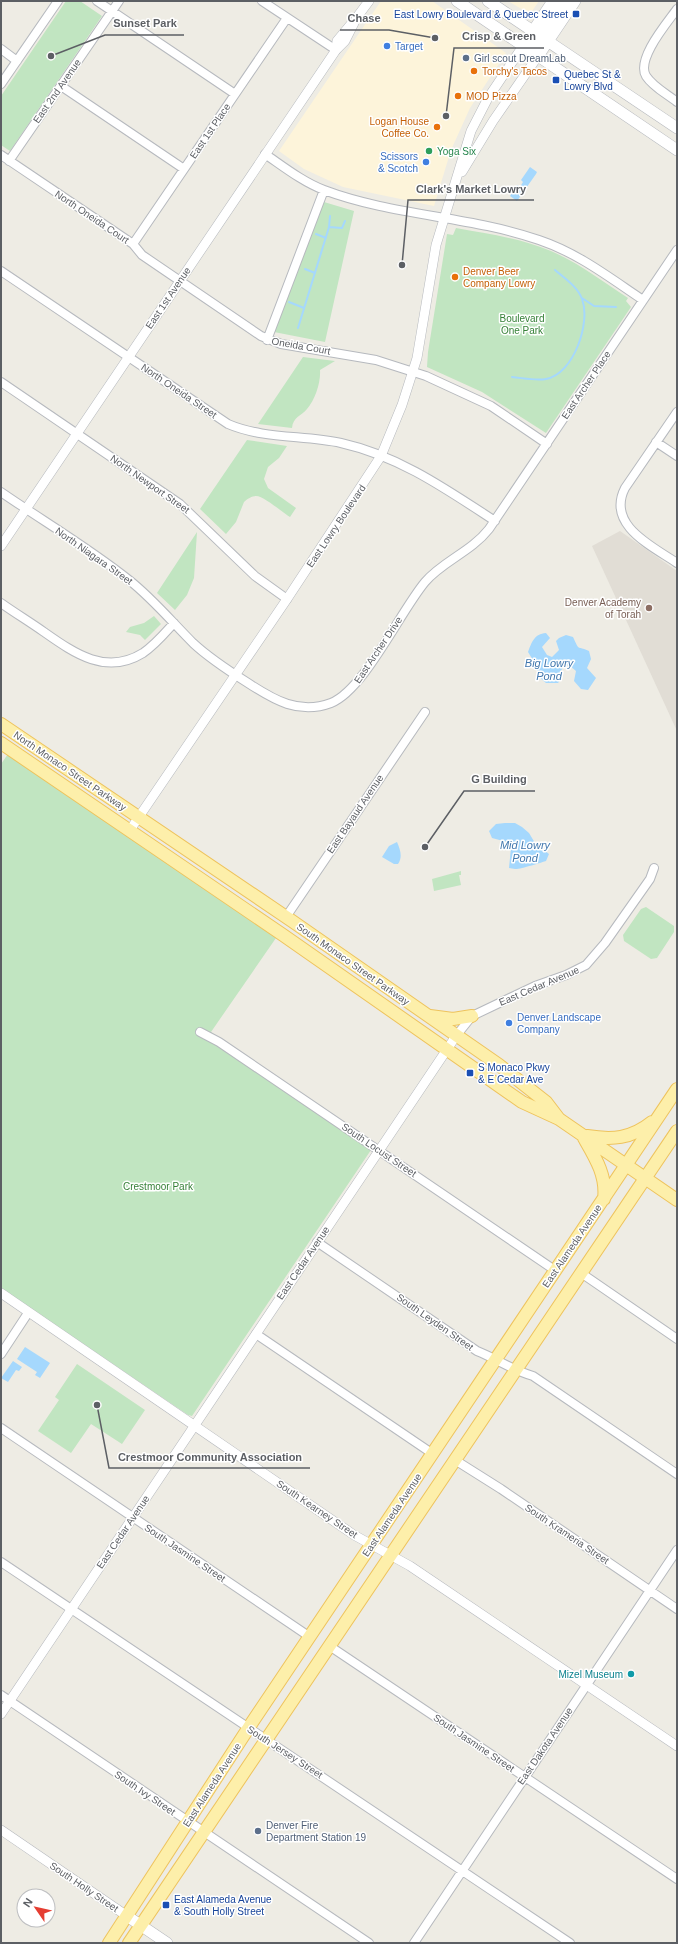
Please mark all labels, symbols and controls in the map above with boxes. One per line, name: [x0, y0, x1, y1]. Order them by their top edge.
callout: Chase: [340, 7, 389, 30]
place label: East Lowry Boulevard & Quebec Street: [394, 9, 568, 20]
marker: East Lowry Boulevard & Quebec Street: [571, 9, 581, 19]
callout: Sunset Park: [105, 12, 184, 35]
text: Chase: [347, 12, 381, 24]
text: Sunset Park: [113, 17, 178, 29]
callout: Crisp & Green: [454, 25, 544, 48]
text: Crisp & Green: [462, 30, 536, 42]
marker: Target: [382, 41, 392, 51]
place label: Target: [395, 41, 423, 52]
marker: Girl scout DreamLab: [461, 53, 471, 63]
place label: Girl scout DreamLab: [474, 53, 566, 64]
street label: East 2nd Avenue: [31, 57, 83, 125]
marker: Torchy's Tacos: [469, 66, 479, 76]
place label: Torchy's Tacos: [482, 66, 547, 77]
place label: Quebec St & Lowry Blvd: [564, 69, 621, 92]
marker: Quebec St & Lowry Blvd: [551, 75, 561, 85]
marker: MOD Pizza: [453, 91, 463, 101]
place label: MOD Pizza: [466, 91, 517, 102]
street label: East 1st Place: [188, 101, 233, 161]
place label: Logan House Coffee Co.: [370, 116, 429, 139]
marker: Logan House Coffee Co.: [432, 122, 442, 132]
marker: Yoga Six: [424, 146, 434, 156]
place label: Yoga Six: [437, 146, 476, 157]
place label: Scissors & Scotch: [378, 151, 418, 174]
marker: Scissors & Scotch: [421, 157, 431, 167]
callout: Clark's Market Lowry: [408, 177, 534, 200]
text: Clark's Market Lowry: [416, 183, 527, 195]
street label: North Oneida Court: [53, 188, 131, 246]
street label: East 1st Avenue: [143, 265, 193, 331]
place label: Denver Beer Company Lowry: [463, 266, 535, 289]
marker: Denver Beer Company Lowry: [450, 272, 460, 282]
park label: Boulevard One Park: [499, 313, 545, 336]
street label: Oneida Court: [271, 335, 331, 357]
street label: East Archer Place: [559, 349, 613, 421]
street label: North Oneida Street: [139, 362, 219, 421]
street label: North Newport Street: [108, 453, 192, 516]
street label: East Lowry Boulevard: [304, 483, 368, 569]
street label: North Niagara Street: [53, 525, 135, 587]
place label: Denver Academy of Torah: [565, 597, 641, 620]
marker: Denver Academy of Torah: [644, 603, 654, 613]
street label: East Archer Drive: [352, 614, 405, 685]
water label: Big Lowry Pond: [525, 657, 575, 682]
street label: North Monaco Street Parkway: [12, 729, 128, 813]
callout: G Building: [464, 768, 535, 791]
street label: East Bayaud Avenue: [325, 772, 386, 855]
text: G Building: [471, 773, 527, 785]
water label: Mid Lowry Pond: [500, 839, 552, 864]
street label: South Monaco Street Parkway: [295, 921, 411, 1007]
street label: East Cedar Avenue: [497, 964, 581, 1008]
place label: Denver Landscape Company: [517, 1012, 601, 1035]
marker: Denver Landscape Company: [504, 1018, 514, 1028]
place label: S Monaco Pkwy & E Cedar Ave: [478, 1062, 550, 1085]
marker: S Monaco Pkwy & E Cedar Ave: [465, 1068, 475, 1078]
street label: South Locust Street: [340, 1121, 419, 1179]
park label: Crestmoor Park: [123, 1181, 194, 1192]
street label: East Alameda Avenue: [540, 1202, 604, 1290]
street label: East Cedar Avenue: [274, 1224, 332, 1302]
street label: South Leyden Street: [394, 1291, 476, 1353]
callout: Crestmoor Community Association: [109, 1445, 310, 1468]
text: Crestmoor Community Association: [118, 1451, 302, 1463]
street label: East Alameda Avenue: [360, 1471, 424, 1559]
street label: South Kearney Street: [274, 1478, 360, 1540]
street label: East Cedar Avenue: [94, 1493, 152, 1571]
street label: South Krameria Street: [523, 1502, 611, 1566]
street label: South Jasmine Street: [142, 1522, 228, 1584]
place label: Mizel Museum: [559, 1669, 623, 1680]
marker: Mizel Museum: [626, 1669, 636, 1679]
street label: East Dakota Avenue: [515, 1705, 575, 1787]
street label: South Jasmine Street: [431, 1712, 517, 1774]
street label: South Jersey Street: [245, 1723, 325, 1781]
street label: East Alameda Avenue: [181, 1741, 243, 1829]
street label: South Ivy Street: [112, 1769, 178, 1818]
place label: Denver Fire Department Station 19: [266, 1820, 366, 1843]
marker: Denver Fire Department Station 19: [253, 1826, 263, 1836]
street label: South Holly Street: [48, 1860, 121, 1914]
north arrow: [16, 1888, 56, 1928]
place label: East Alameda Avenue & South Holly Street: [174, 1894, 272, 1917]
text: N: [21, 1896, 35, 1909]
marker: East Alameda Avenue & South Holly Street: [161, 1900, 171, 1910]

